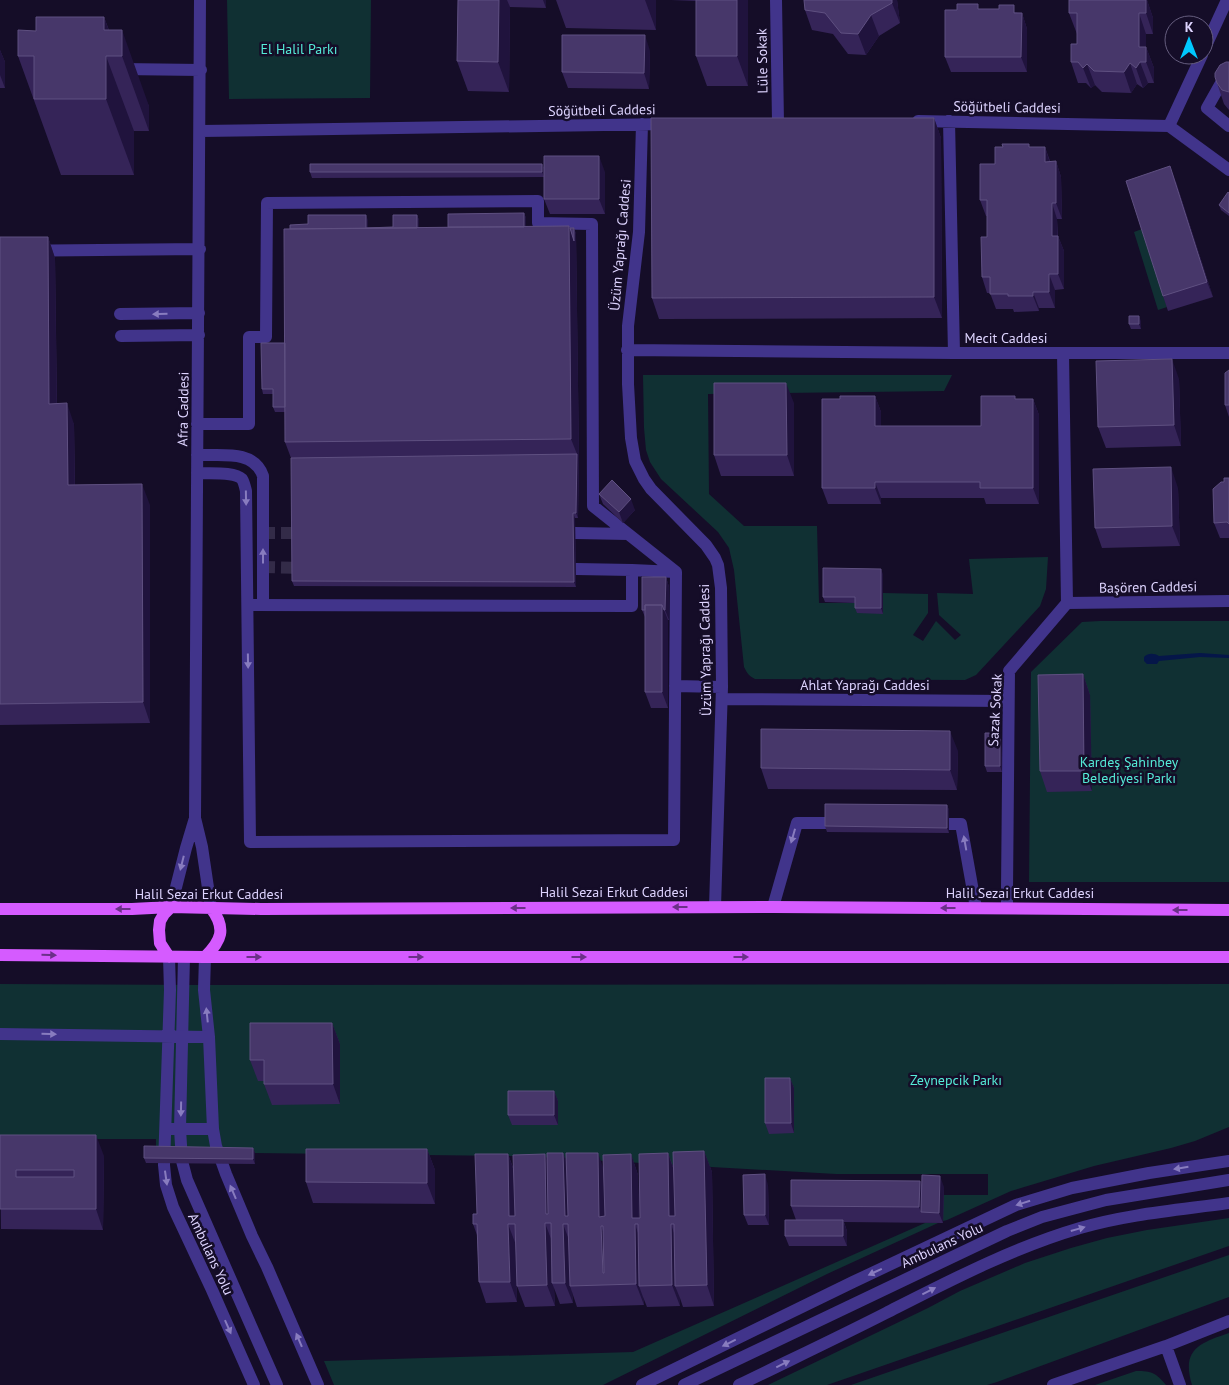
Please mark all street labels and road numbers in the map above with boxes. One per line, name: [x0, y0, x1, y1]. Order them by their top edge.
street label: Lüle Sokak: [752, 28, 772, 94]
street label: Söğütbeli Caddesi: [953, 97, 1061, 117]
street label: Söğütbeli Caddesi: [548, 100, 656, 120]
street label: Üzüm Yaprağı Caddesi: [605, 178, 635, 312]
street label: Mecit Caddesi: [964, 329, 1048, 347]
street label: Afra Caddesi: [173, 372, 193, 446]
street label: Başören Caddesi: [1099, 577, 1197, 597]
street label: Üzüm Yaprağı Caddesi: [695, 584, 715, 716]
street label: Sazak Sokak: [984, 673, 1006, 747]
street label: Ahlat Yaprağı Caddesi: [800, 676, 930, 694]
street label: Halil Sezai Erkut Caddesi: [540, 883, 688, 901]
street label: Halil Sezai Erkut Caddesi: [946, 884, 1094, 902]
street label: Halil Sezai Erkut Caddesi: [135, 885, 283, 903]
street label: Ambulans Yolu: [184, 1210, 238, 1298]
street label: Ambulans Yolu: [898, 1218, 986, 1272]

